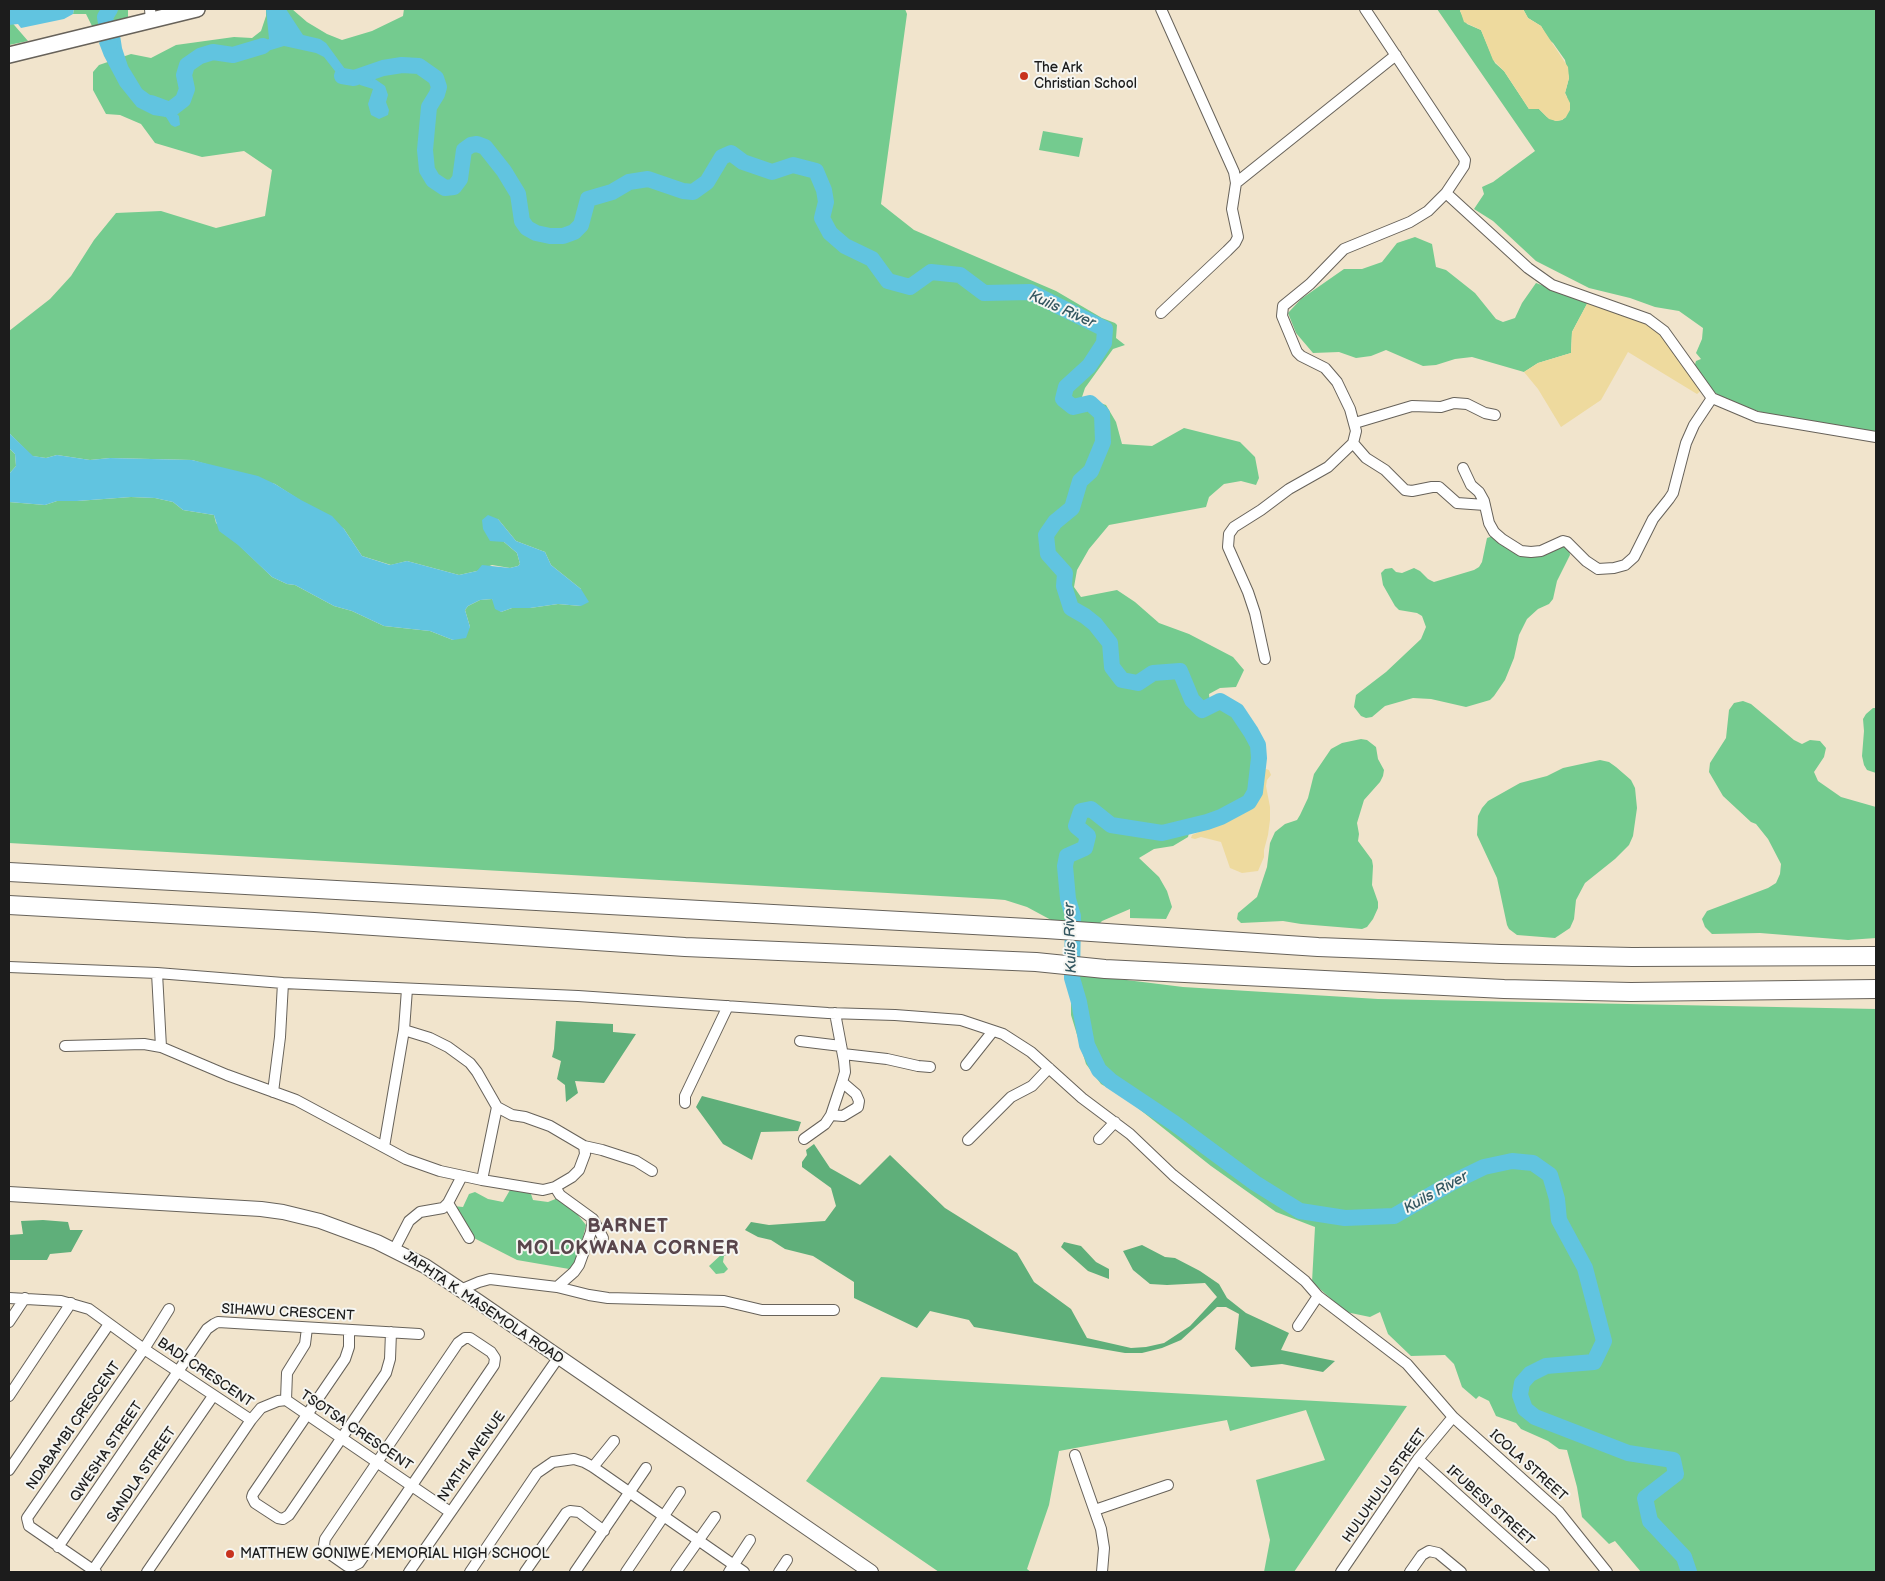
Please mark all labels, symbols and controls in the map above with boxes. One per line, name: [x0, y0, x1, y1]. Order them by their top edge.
place label: The Ark Christian School: [1034, 60, 1137, 92]
marker: The Ark Christian School: [1018, 70, 1030, 82]
water label: Kuils River: [1026, 287, 1098, 333]
water label: Kuils River: [1061, 902, 1081, 974]
water label: Kuils River: [1401, 1168, 1471, 1218]
district label: BARNET MOLOKWANA CORNER: [515, 1216, 741, 1260]
street label: JAPHTA K. MASEMOLA ROAD: [400, 1248, 566, 1368]
street label: SIHAWU CRESCENT: [221, 1301, 355, 1325]
street label: BADI CRESCENT: [154, 1335, 256, 1411]
street label: NDABAMBI CRESCENT: [23, 1359, 125, 1493]
street label: TSOTSA CRESCENT: [297, 1387, 415, 1475]
street label: QWESHA STREET: [67, 1399, 147, 1505]
street label: NYATHI AVENUE: [435, 1408, 509, 1506]
street label: SANDLA STREET: [104, 1424, 180, 1526]
street label: HULUHULU STREET: [1339, 1426, 1431, 1546]
street label: ICOLA STREET: [1486, 1427, 1570, 1505]
street label: IFUBESI STREET: [1443, 1462, 1537, 1550]
place label: MATTHEW GONIWE MEMORIAL HIGH SCHOOL: [240, 1546, 550, 1562]
marker: MATTHEW GONIWE MEMORIAL HIGH SCHOOL: [224, 1548, 236, 1560]

